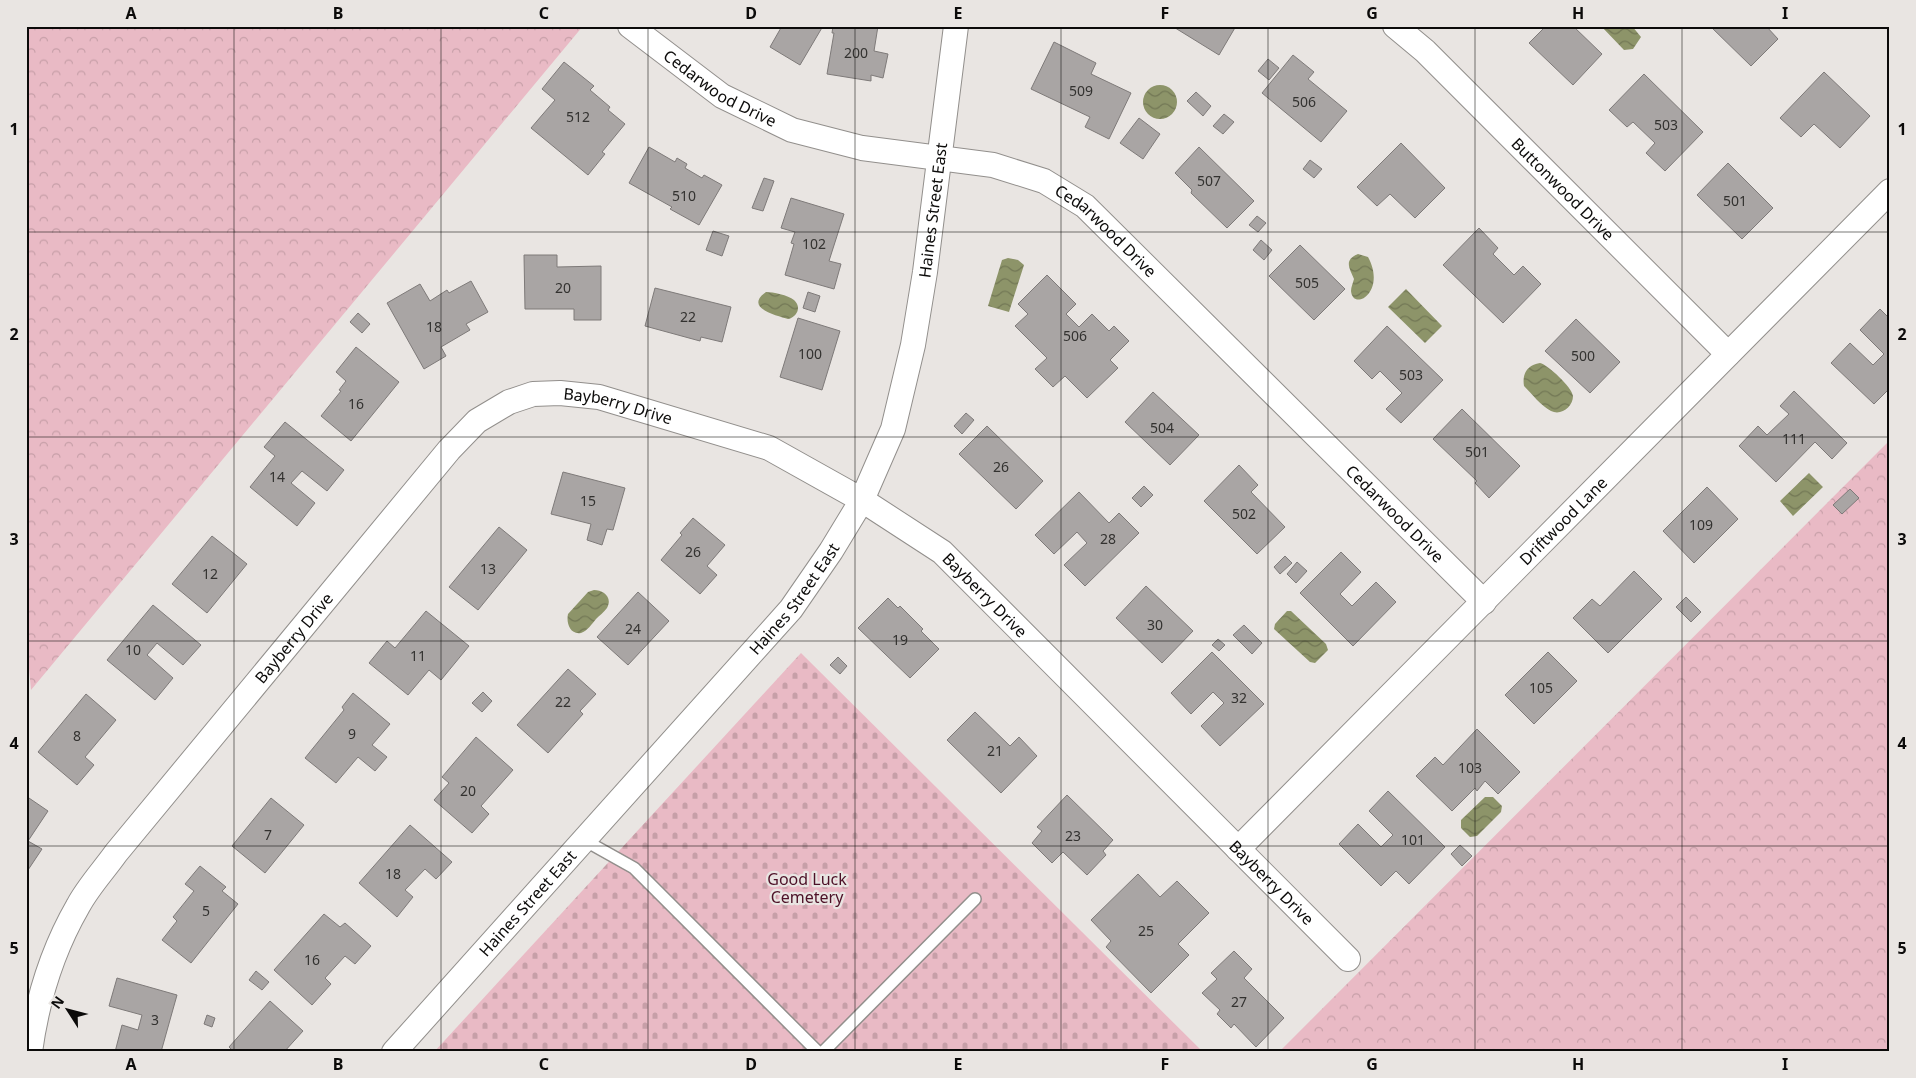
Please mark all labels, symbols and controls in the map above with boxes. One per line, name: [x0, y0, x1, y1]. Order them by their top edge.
text: A: [125, 2, 137, 24]
text: B: [333, 2, 343, 24]
text: C: [539, 2, 549, 24]
text: D: [745, 2, 757, 24]
text: E: [954, 2, 963, 24]
text: F: [1161, 2, 1169, 24]
text: G: [1366, 2, 1378, 24]
text: H: [1572, 2, 1584, 24]
text: I: [1782, 2, 1788, 24]
house number: 200: [844, 43, 868, 62]
street label: Cedarwood Drive: [659, 44, 780, 132]
house number: 509: [1069, 81, 1093, 100]
house number: 506: [1292, 92, 1316, 111]
house number: 512: [566, 107, 590, 126]
house number: 503: [1654, 115, 1678, 134]
text: 1: [9, 118, 19, 140]
text: 1: [1897, 118, 1907, 140]
street label: Buttonwood Drive: [1507, 133, 1619, 245]
street label: Haines Street East: [913, 141, 952, 279]
house number: 507: [1197, 171, 1221, 190]
street label: Cedarwood Drive: [1051, 179, 1161, 282]
house number: 510: [672, 186, 696, 205]
house number: 501: [1723, 191, 1747, 210]
house number: 102: [802, 234, 826, 253]
house number: 505: [1295, 273, 1319, 292]
house number: 20: [555, 278, 571, 297]
house number: 22: [680, 307, 696, 326]
house number: 18: [426, 317, 442, 336]
text: 2: [9, 323, 19, 345]
text: 2: [1897, 323, 1907, 345]
house number: 506: [1063, 326, 1087, 345]
house number: 100: [798, 344, 822, 363]
house number: 500: [1571, 346, 1595, 365]
house number: 503: [1399, 365, 1423, 384]
street label: Bayberry Drive: [562, 382, 675, 429]
house number: 16: [348, 394, 364, 413]
house number: 504: [1150, 418, 1174, 437]
house number: 111: [1782, 429, 1806, 448]
house number: 501: [1465, 442, 1489, 461]
house number: 26: [993, 457, 1009, 476]
street label: Cedarwood Drive: [1341, 460, 1449, 567]
house number: 14: [269, 467, 285, 486]
street label: Driftwood Lane: [1515, 472, 1612, 570]
house number: 15: [580, 491, 596, 510]
house number: 502: [1232, 504, 1256, 523]
house number: 109: [1689, 515, 1713, 534]
text: 3: [9, 528, 19, 550]
text: 3: [1897, 528, 1907, 550]
house number: 28: [1100, 529, 1116, 548]
street label: Haines Street East: [744, 539, 845, 659]
house number: 26: [685, 542, 701, 561]
street label: Bayberry Drive: [938, 548, 1032, 642]
house number: 13: [480, 559, 496, 578]
house number: 12: [202, 564, 218, 583]
street label: Bayberry Drive: [250, 588, 338, 688]
house number: 30: [1147, 615, 1163, 634]
house number: 24: [625, 619, 641, 638]
house number: 19: [892, 630, 908, 649]
house number: 10: [125, 640, 141, 659]
house number: 11: [410, 646, 426, 665]
house number: 105: [1529, 678, 1553, 697]
house number: 32: [1231, 688, 1247, 707]
house number: 22: [555, 692, 571, 711]
house number: 9: [348, 724, 356, 743]
house number: 8: [73, 726, 81, 745]
text: 4: [9, 732, 19, 754]
text: 4: [1897, 732, 1907, 754]
house number: 21: [987, 741, 1003, 760]
house number: 103: [1458, 758, 1482, 777]
house number: 20: [460, 781, 476, 800]
house number: 7: [264, 825, 272, 844]
house number: 23: [1065, 826, 1081, 845]
house number: 101: [1401, 830, 1425, 849]
street label: Bayberry Drive: [1224, 835, 1319, 930]
street label: Haines Street East: [474, 845, 581, 961]
house number: 18: [385, 864, 401, 883]
park label: Good Luck Cemetery: [767, 868, 847, 908]
house number: 5: [202, 901, 210, 920]
house number: 25: [1138, 921, 1154, 940]
text: 5: [9, 937, 19, 959]
text: 5: [1897, 937, 1907, 959]
house number: 16: [304, 950, 320, 969]
north arrow: [42, 986, 92, 1036]
text: N: [46, 992, 68, 1012]
house number: 27: [1231, 992, 1247, 1011]
house number: 3: [151, 1010, 159, 1029]
text: A: [125, 1053, 137, 1075]
text: B: [333, 1053, 343, 1075]
text: C: [539, 1053, 549, 1075]
text: D: [745, 1053, 757, 1075]
text: E: [954, 1053, 963, 1075]
text: F: [1161, 1053, 1169, 1075]
text: G: [1366, 1053, 1378, 1075]
text: H: [1572, 1053, 1584, 1075]
text: I: [1782, 1053, 1788, 1075]

